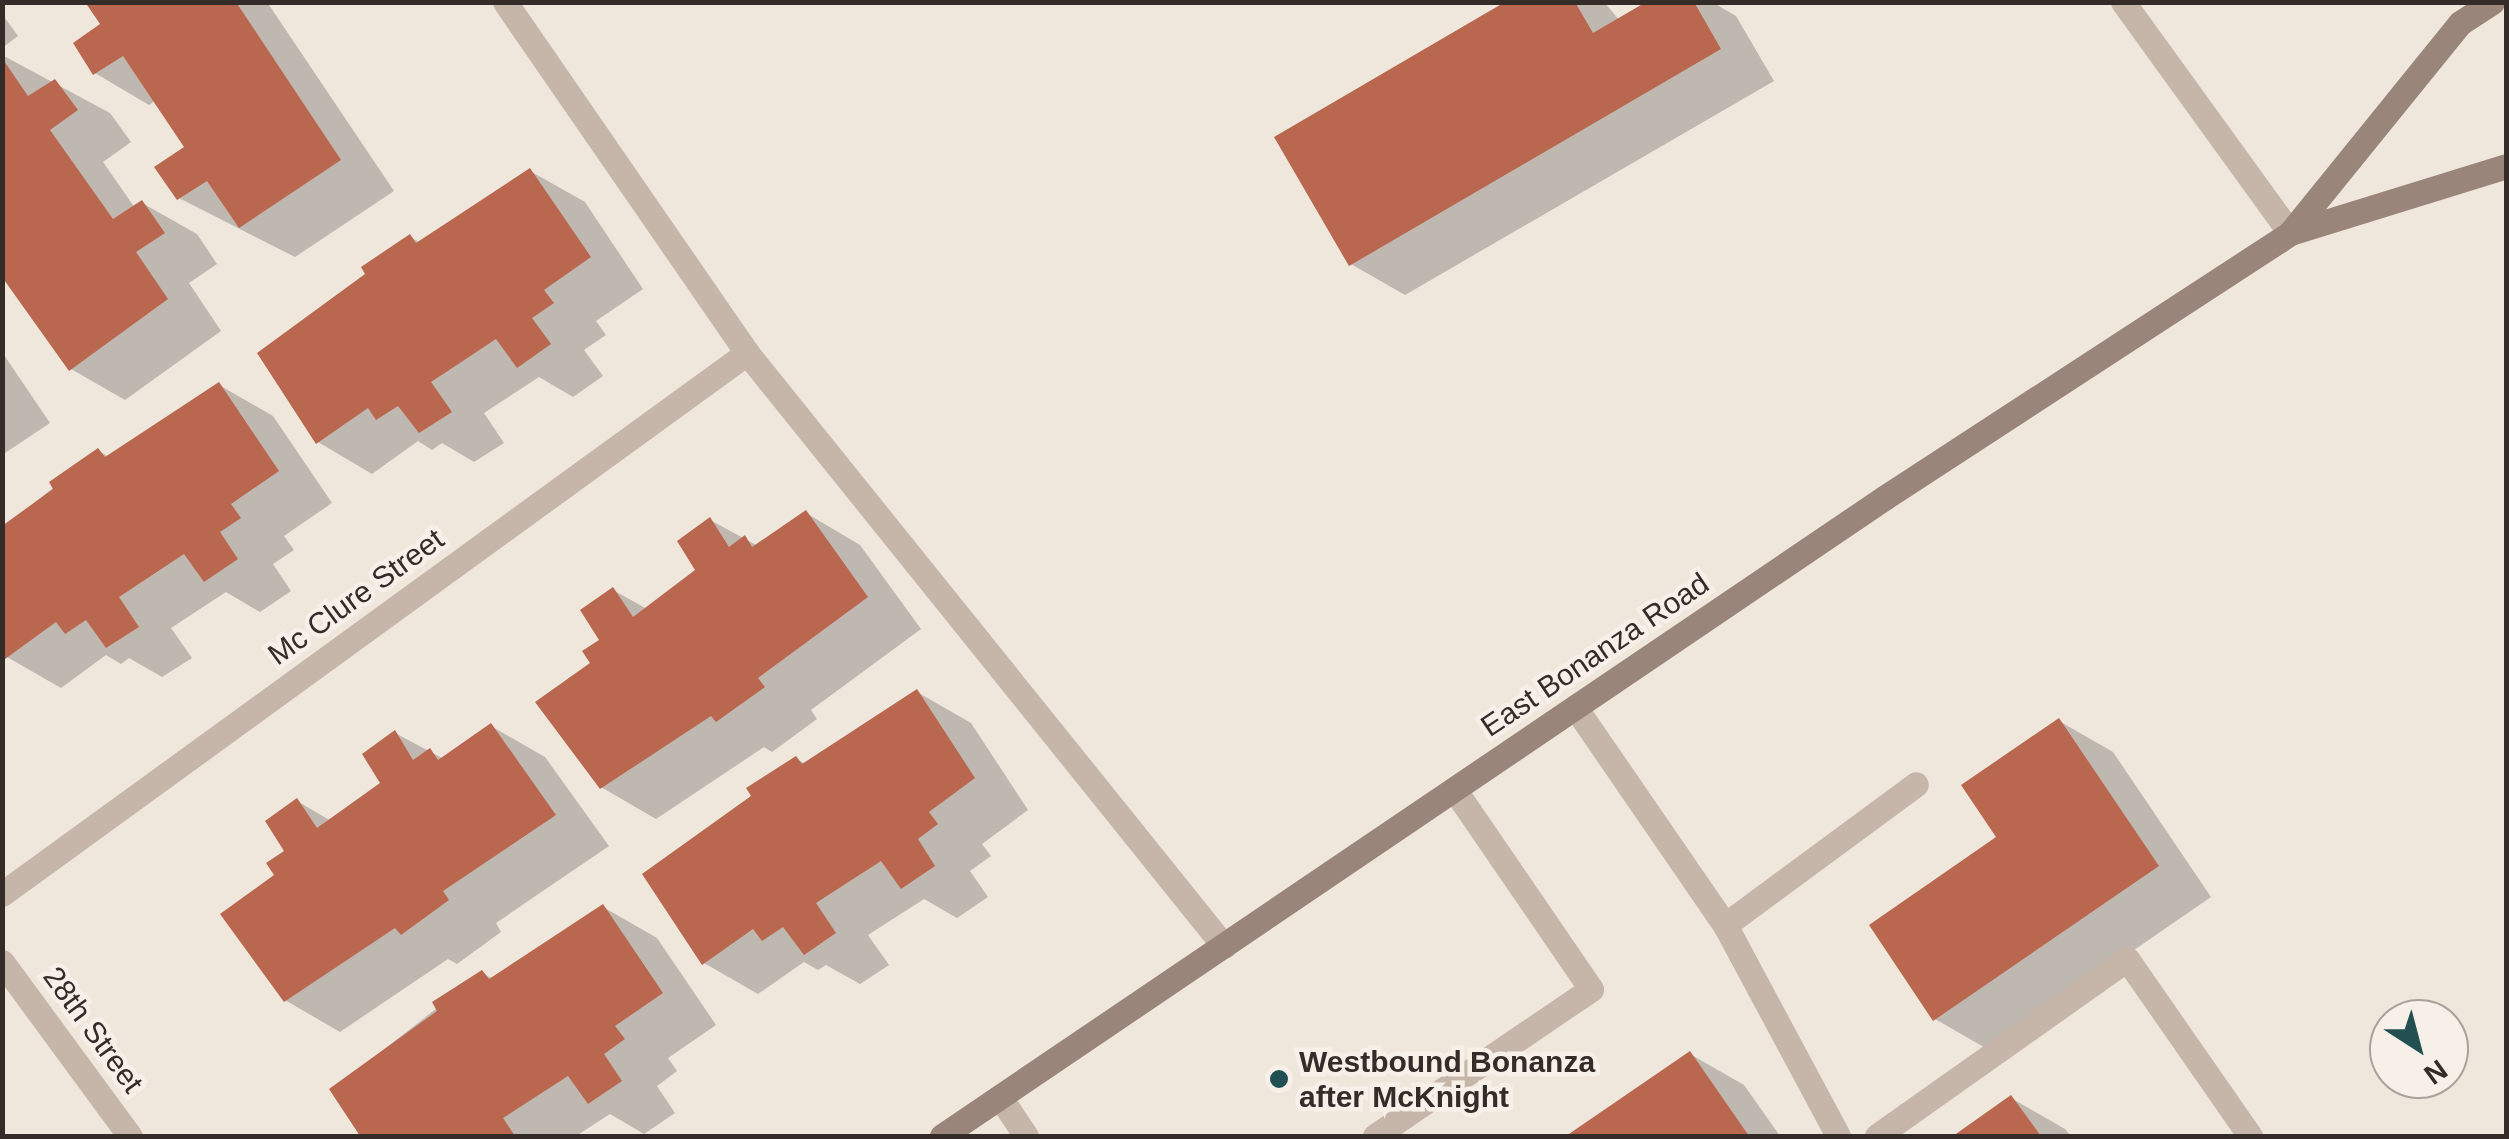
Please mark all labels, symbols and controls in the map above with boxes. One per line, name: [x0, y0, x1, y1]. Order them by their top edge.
street label: Mc Clure Street: [261, 521, 451, 673]
street label: East Bonanza Road: [1474, 565, 1716, 745]
street label: 28th Street: [35, 960, 151, 1100]
north arrow: [2369, 999, 2469, 1099]
place label: Westbound Bonanza after McKnight: [1299, 1044, 1595, 1114]
text: N: [2418, 1054, 2453, 1091]
marker: Westbound Bonanza after McKnight: [1268, 1068, 1290, 1090]

